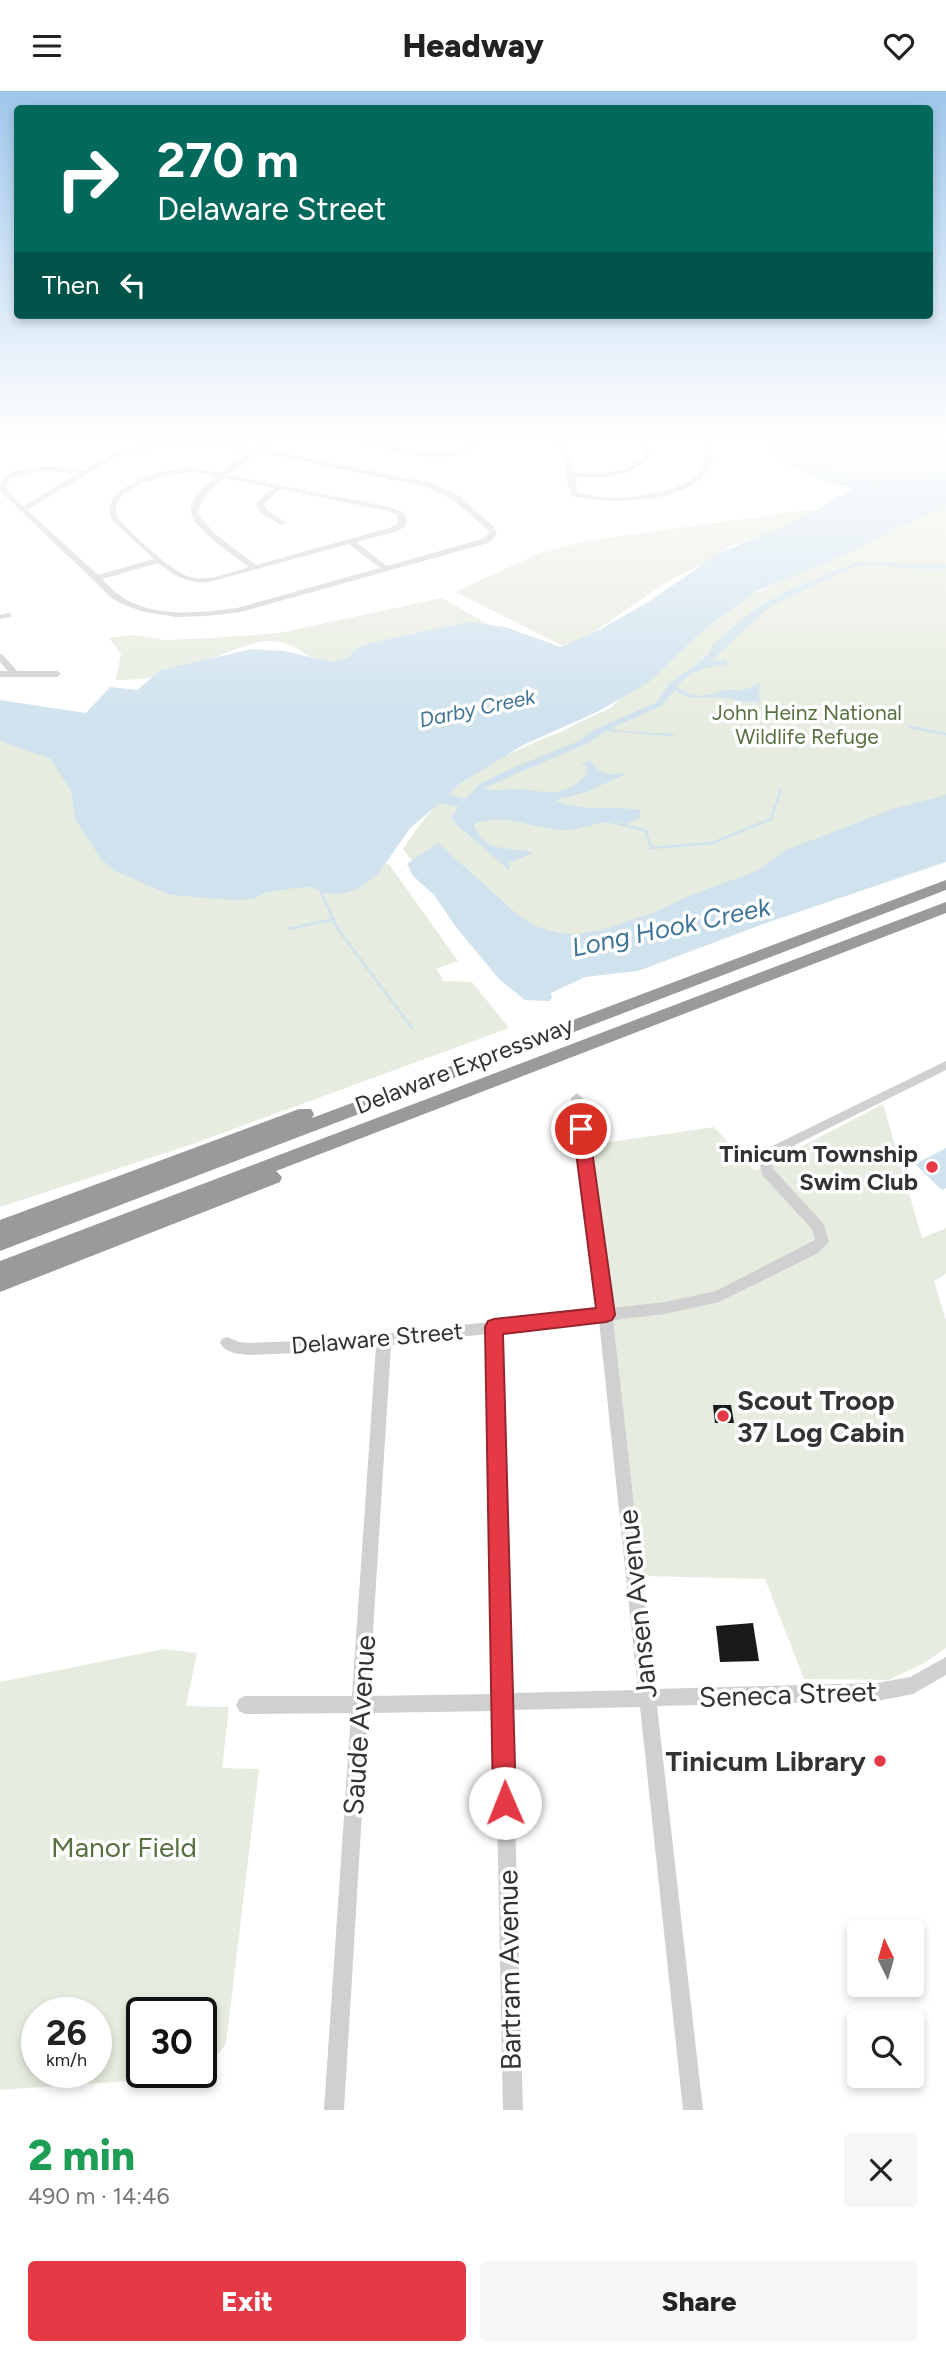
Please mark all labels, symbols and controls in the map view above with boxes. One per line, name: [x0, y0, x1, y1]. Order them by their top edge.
icon: menu: [28, 27, 66, 65]
text: Headway: [402, 27, 544, 65]
icon: heart: [880, 27, 918, 65]
text: 270 m: [157, 130, 299, 189]
icon: right: [42, 133, 133, 224]
text: Delaware Street: [157, 190, 386, 228]
icon: left: [114, 266, 152, 304]
text: Then: [42, 269, 100, 301]
water label: Darby Creek: [417, 683, 538, 732]
park label: John Heinz National Wildlife Refuge: [712, 700, 902, 749]
water label: Long Hook Creek: [569, 890, 775, 964]
street label: Delaware Expressway: [351, 1010, 578, 1120]
pin: [551, 1099, 611, 1159]
icon: arrive: [562, 1110, 600, 1148]
place label: Tinicum Township Swim Club: [719, 1139, 918, 1196]
marker: Tinicum Township Swim Club: [924, 1159, 940, 1175]
street label: Delaware Street: [290, 1316, 464, 1360]
place label: Scout Troop 37 Log Cabin: [737, 1383, 905, 1449]
marker: Scout Troop 37 Log Cabin: [715, 1408, 731, 1424]
street label: Jansen Avenue: [610, 1508, 664, 1700]
street label: Saude Avenue: [336, 1634, 382, 1816]
street label: Seneca Street: [698, 1674, 878, 1714]
place label: Tinicum Library: [665, 1744, 867, 1778]
marker: Tinicum Library: [872, 1753, 888, 1769]
position arrow: [468, 1766, 542, 1840]
park label: Manor Field: [51, 1830, 197, 1864]
street label: Bartram Avenue: [490, 1869, 528, 2071]
north arrow: [847, 1920, 924, 1997]
map controls: [847, 1920, 924, 2088]
speed limit sign: 30: [126, 1997, 217, 2088]
button: search: [847, 2011, 924, 2088]
text: 26: [46, 2012, 87, 2054]
text: km/h: [46, 2049, 87, 2071]
text: 2 min: [28, 2130, 135, 2181]
button: close: [844, 2133, 918, 2207]
text: 490 m · 14:46: [28, 2182, 169, 2210]
button: Exit: [28, 2261, 466, 2341]
button: Share: [480, 2261, 918, 2341]

